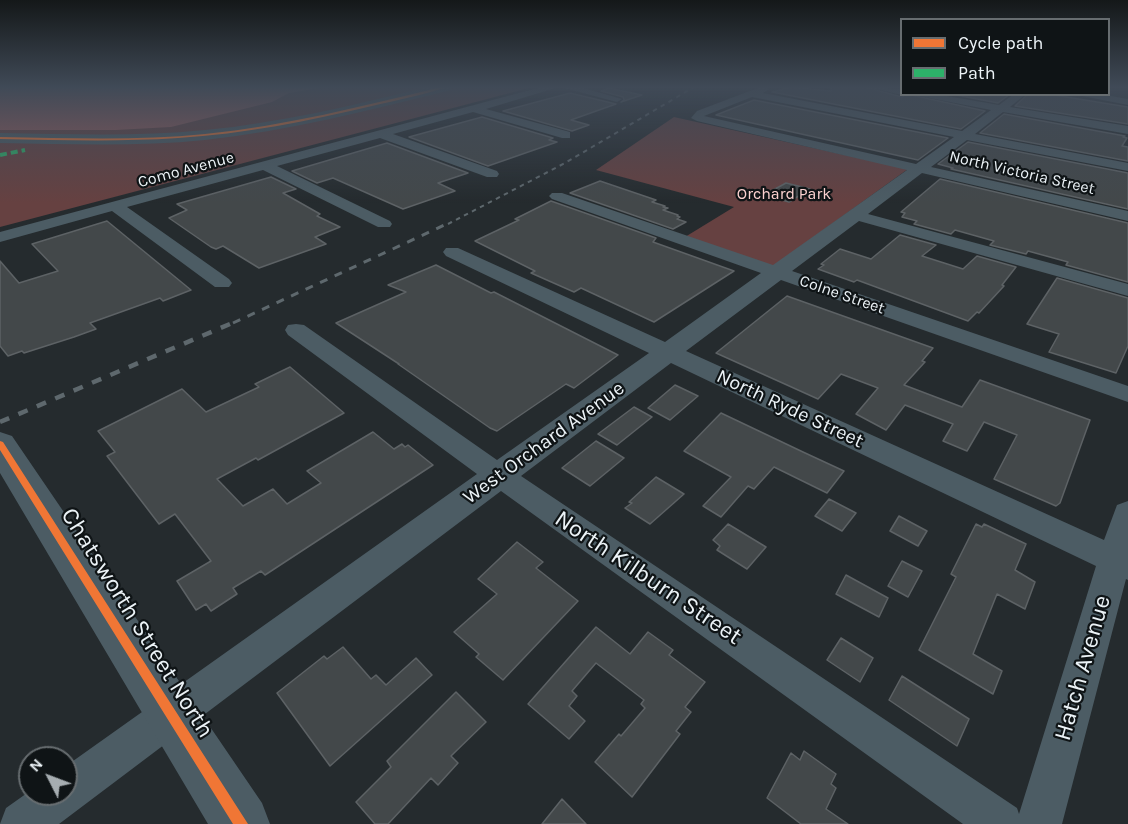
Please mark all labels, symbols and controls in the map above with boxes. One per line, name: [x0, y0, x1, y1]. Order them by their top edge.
legend: [900, 18, 1110, 96]
text: Cycle path: [958, 32, 1043, 54]
text: Path: [958, 62, 996, 84]
street label: North Victoria Street: [947, 147, 1097, 199]
street label: Como Avenue: [136, 148, 236, 192]
park label: Orchard Park: [737, 184, 831, 204]
street label: Colne Street: [797, 271, 887, 319]
street label: North Ryde Street: [713, 364, 867, 454]
street label: West Orchard Avenue: [459, 376, 629, 510]
street label: Chatsworth Street North: [54, 503, 220, 743]
street label: North Kilburn Street: [549, 505, 747, 651]
street label: Hatch Avenue: [1049, 592, 1117, 744]
north arrow: [18, 746, 78, 806]
text: N: [25, 754, 47, 776]

